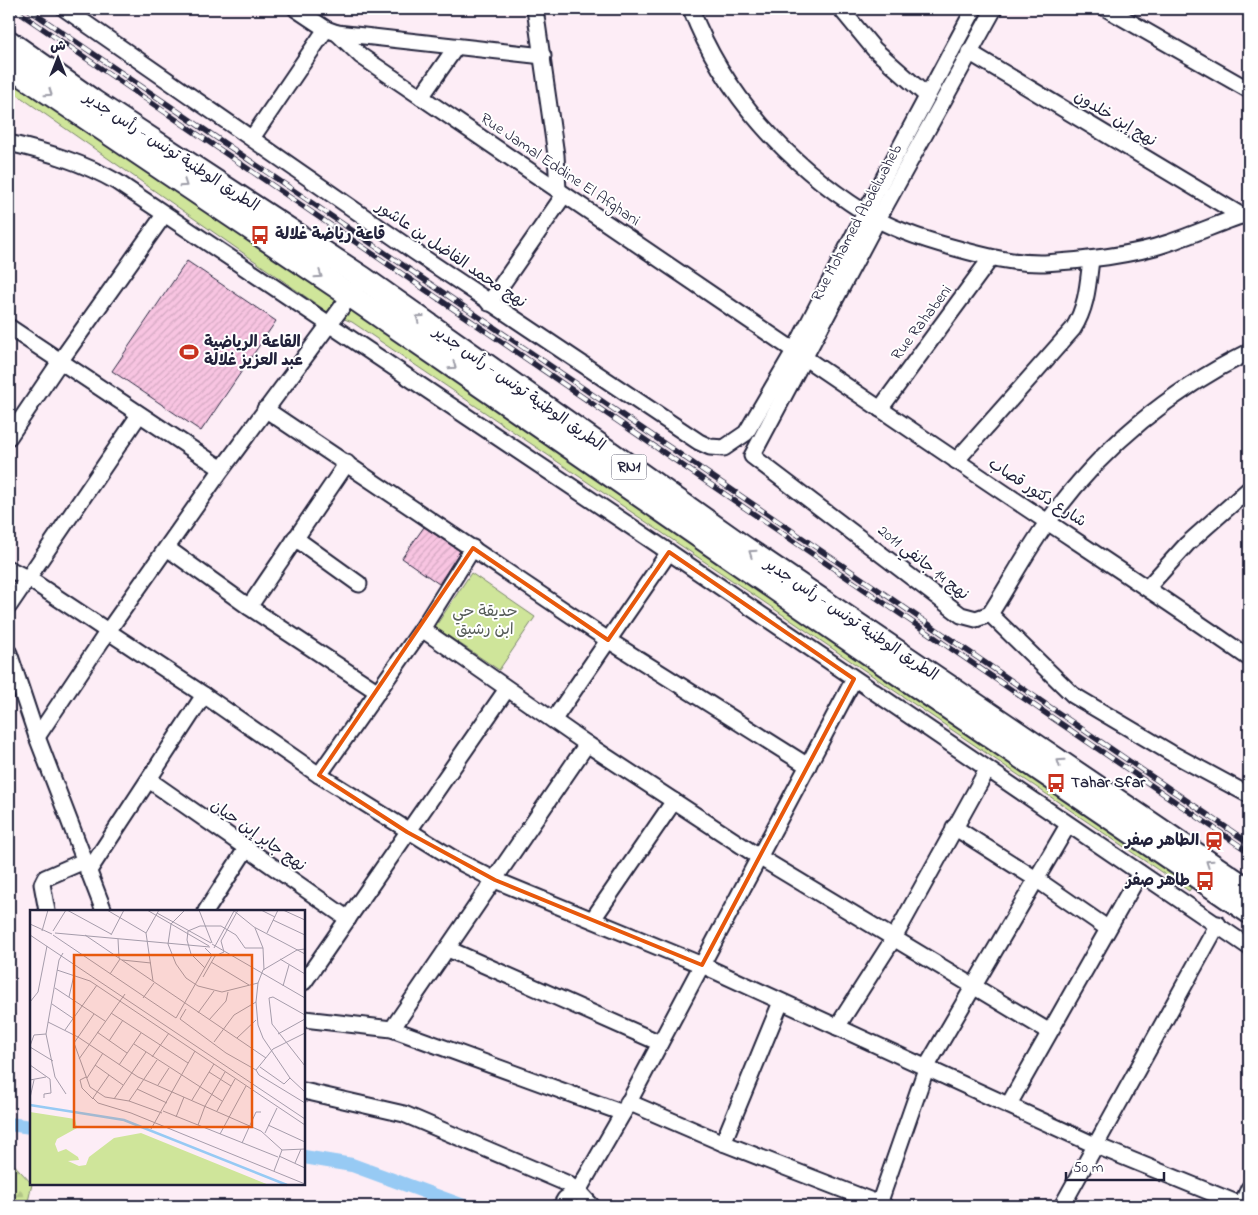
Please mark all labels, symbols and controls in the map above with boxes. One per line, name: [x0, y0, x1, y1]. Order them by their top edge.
north arrow: [32, 32, 82, 82]
text: ش: [50, 36, 66, 57]
street label: الطريق الوطنية تونس - رأس جدير: [77, 85, 264, 218]
street label: نهج إبن خلدون: [1069, 85, 1161, 153]
one-way arrow: [44, 87, 53, 96]
street label: Rue Jamal Eddine El Afghani: [475, 107, 645, 233]
street label: Rue Mohamed Abdelwaheb: [805, 140, 909, 306]
one-way arrow: [179, 178, 188, 187]
street label: نهج محمد الفاضل بن عاشور: [369, 194, 531, 314]
place label: قاعة رياضة غلالة: [275, 223, 385, 247]
bus stop icon: قاعة رياضة غلالة: [249, 224, 271, 246]
one-way arrow: [314, 268, 323, 278]
street label: Rue Rahabeni: [886, 280, 959, 366]
one-way arrow: [415, 315, 425, 324]
street label: الطريق الوطنية تونس - رأس جدير: [426, 319, 610, 458]
place label: القاعة الرياضية عبد العزيز غلالة: [204, 331, 303, 373]
sports icon: القاعة الرياضية عبد العزيز غلالة: [178, 341, 200, 363]
one-way arrow: [447, 360, 457, 369]
street label: شارع دكتور قصاب: [983, 452, 1091, 534]
road number: RN1: [612, 454, 646, 480]
street label: نهج 14 جانفي 2011: [871, 520, 974, 607]
one-way arrow: [748, 550, 758, 559]
street label: الطريق الوطنية تونس - رأس جدير: [758, 552, 943, 687]
park label: حديقة حي ابن رشيق: [452, 600, 518, 642]
one-way arrow: [1056, 759, 1066, 768]
place label: Tahar Sfar: [1071, 771, 1146, 795]
bus stop icon: Tahar Sfar: [1045, 772, 1067, 794]
street label: نهج جابر إبن حيان: [205, 794, 311, 878]
place label: الطاهر صفر: [1123, 829, 1199, 853]
station icon: الطاهر صفر: [1203, 830, 1225, 852]
one-way arrow: [1205, 860, 1215, 869]
place label: طاهر صفر: [1124, 869, 1190, 893]
bus stop icon: طاهر صفر: [1194, 870, 1216, 892]
inset map: [30, 910, 305, 1185]
scale bar: [1066, 1150, 1163, 1182]
text: 50 m: [1073, 1157, 1104, 1179]

